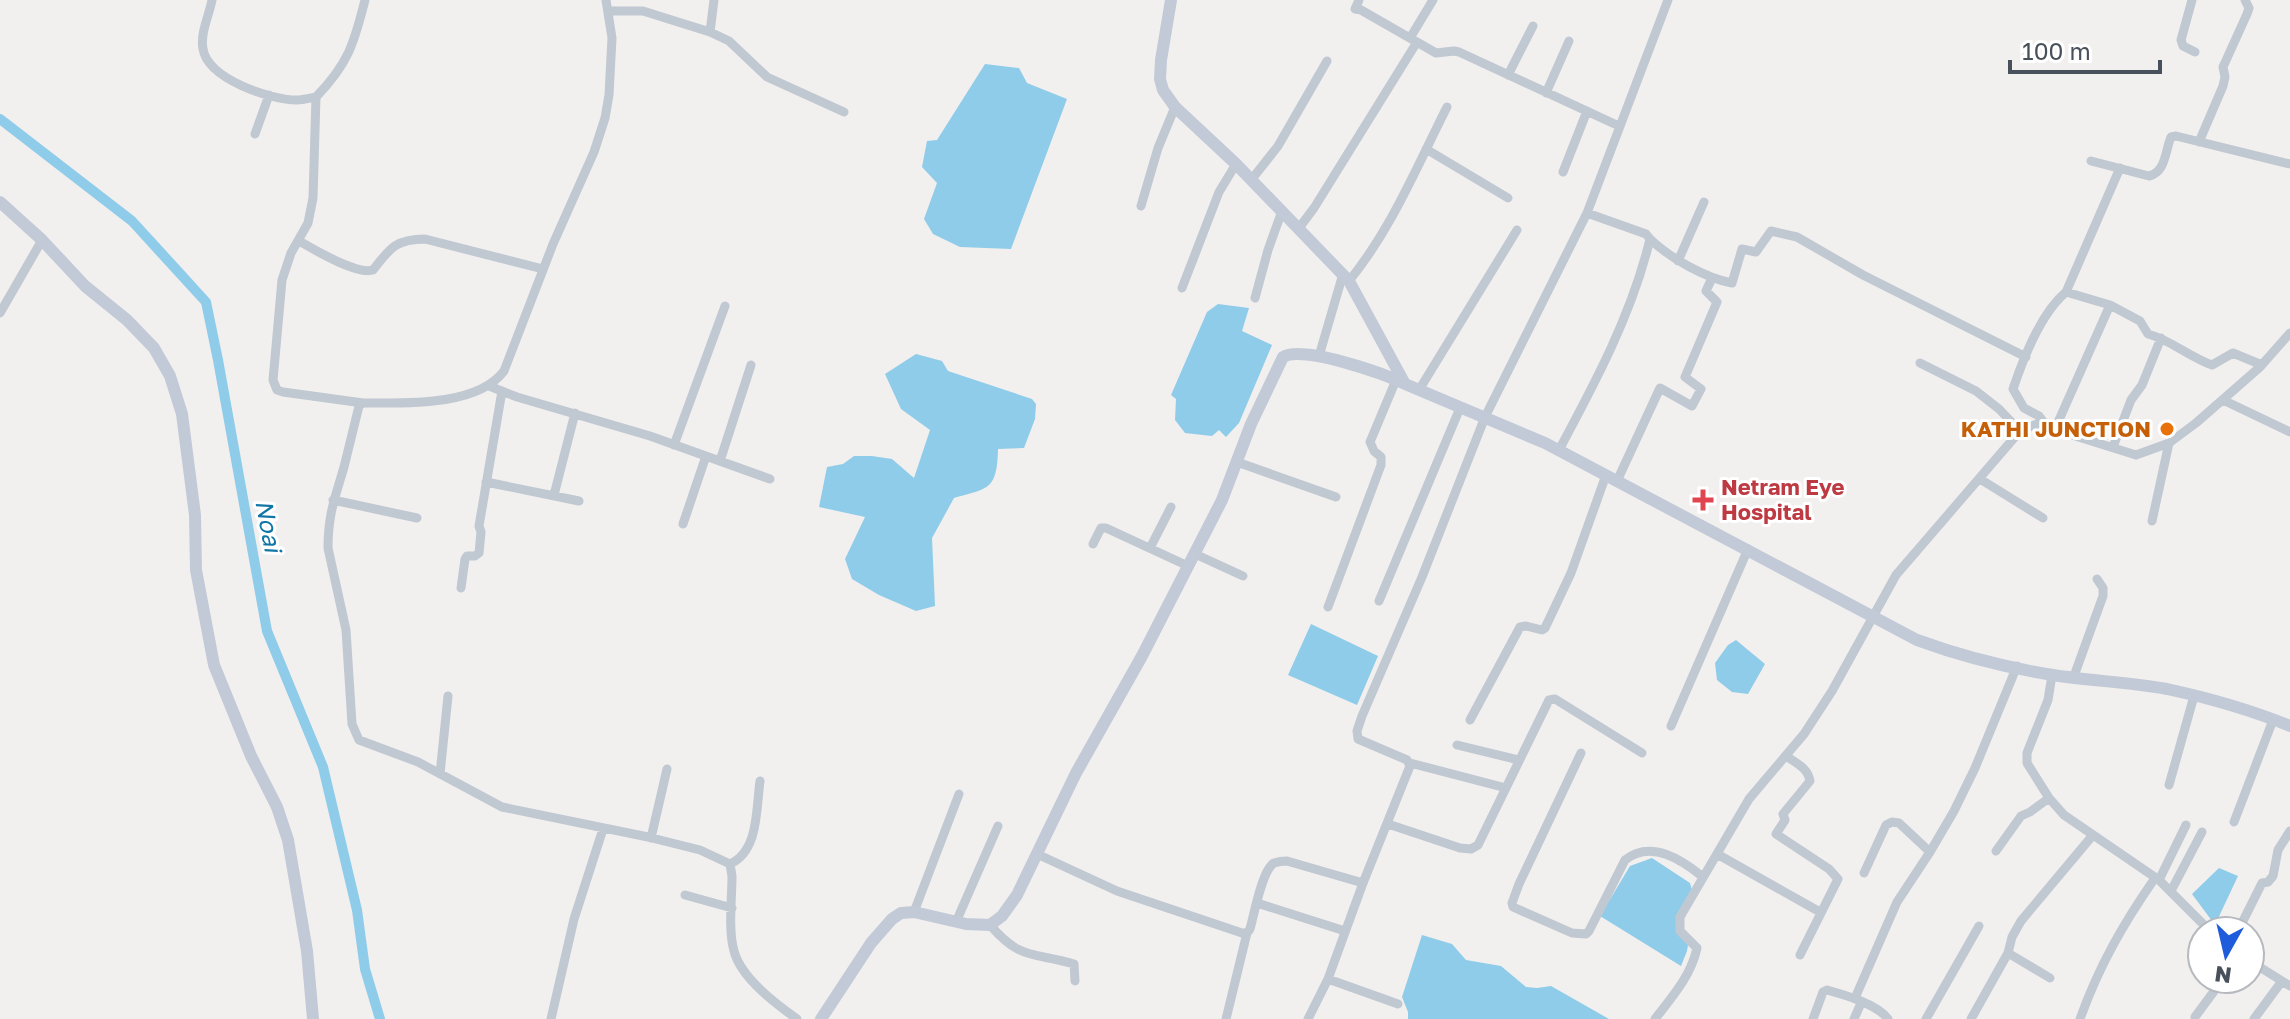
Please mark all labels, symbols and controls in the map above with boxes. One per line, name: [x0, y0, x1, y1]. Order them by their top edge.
scale bar: [2010, 24, 2160, 74]
text: 100 m: [2022, 36, 2091, 65]
place label: KATHI JUNCTION: [1961, 415, 2151, 442]
marker: KATHI JUNCTION: [2158, 420, 2176, 438]
place label: Netram Eye Hospital: [1721, 473, 1844, 525]
marker: Netram Eye Hospital: [1692, 489, 1714, 511]
water label: Noai: [250, 497, 289, 557]
north arrow: [2186, 915, 2266, 995]
text: N: [2213, 961, 2233, 990]

